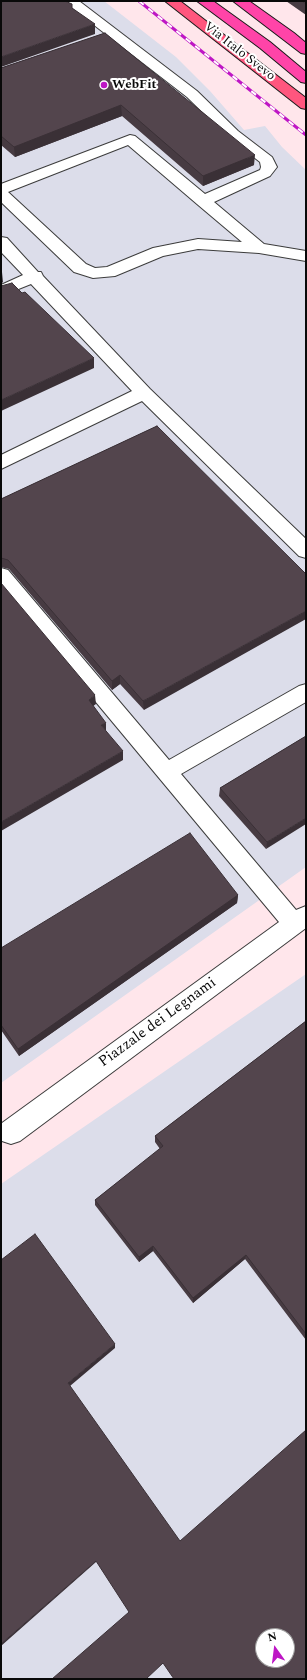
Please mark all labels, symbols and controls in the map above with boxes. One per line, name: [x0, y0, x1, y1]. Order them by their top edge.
street label: Via Italo Svevo: [200, 19, 278, 85]
place label: WebFit: [112, 77, 157, 93]
marker: WebFit: [99, 80, 109, 90]
street label: Piazzale dei Legnami: [96, 974, 220, 1072]
north arrow: [255, 1628, 295, 1668]
text: N: [266, 1628, 279, 1646]

